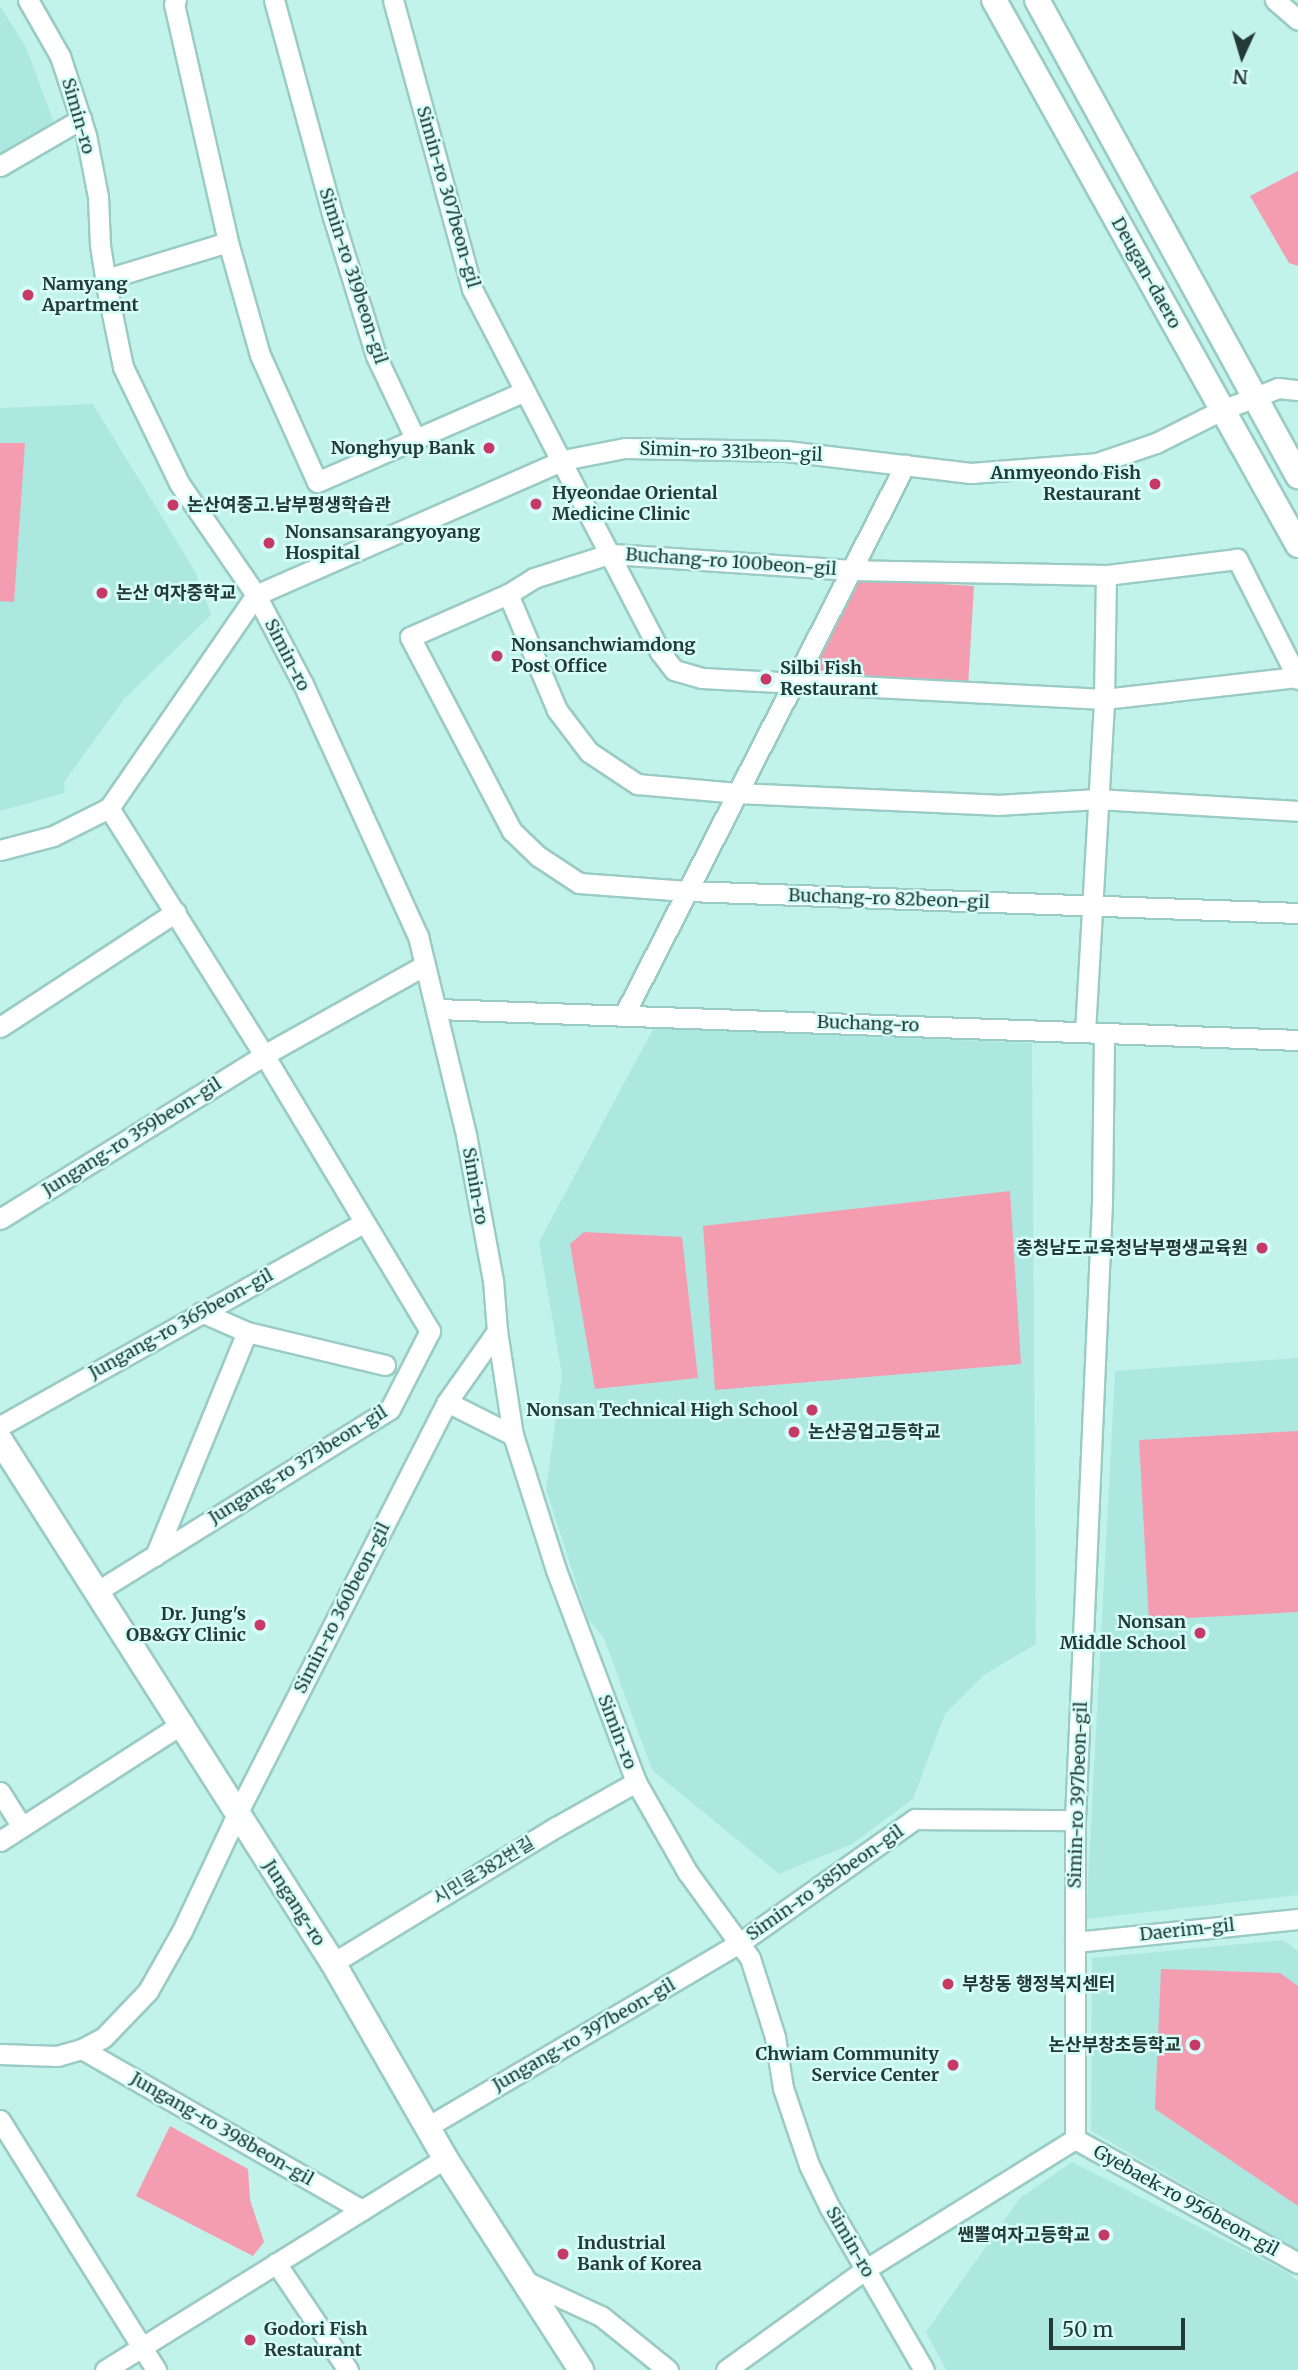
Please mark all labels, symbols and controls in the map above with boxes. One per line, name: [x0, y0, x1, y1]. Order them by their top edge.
north arrow: [1207, 21, 1277, 91]
text: N: [1232, 64, 1249, 89]
street label: Simin-ro: [57, 76, 99, 156]
street label: Simin-ro 307beon-gil: [412, 104, 484, 290]
street label: Simin-ro 319beon-gil: [314, 185, 392, 367]
street label: Deugan-daero: [1107, 214, 1185, 332]
place label: Namyang Apartment: [42, 274, 139, 316]
marker: Namyang Apartment: [20, 287, 36, 303]
place label: Nonghyup Bank: [331, 437, 475, 459]
street label: Simin-ro 331beon-gil: [639, 438, 823, 466]
marker: Nonghyup Bank: [481, 440, 497, 456]
place label: Anmyeondo Fish Restaurant: [990, 463, 1141, 505]
marker: Anmyeondo Fish Restaurant: [1147, 476, 1163, 492]
place label: Hyeondae Oriental Medicine Clinic: [552, 483, 718, 526]
place label: 논산여중고.남부평생학습관: [187, 494, 391, 516]
marker: Hyeondae Oriental Medicine Clinic: [526, 494, 546, 514]
marker: 논산여중고.남부평생학습관: [165, 497, 181, 513]
place label: Nonsansarangyoyang Hospital: [285, 522, 480, 564]
marker: Nonsansarangyoyang Hospital: [259, 533, 279, 553]
street label: Buchang-ro 100beon-gil: [625, 544, 837, 580]
place label: 논산 여자중학교: [116, 582, 236, 604]
marker: 논산 여자중학교: [94, 585, 110, 601]
street label: Simin-ro: [260, 615, 314, 695]
place label: Nonsanchwiamdong Post Office: [511, 635, 696, 678]
marker: Nonsanchwiamdong Post Office: [489, 648, 505, 664]
place label: Silbi Fish Restaurant: [780, 658, 878, 700]
marker: Silbi Fish Restaurant: [758, 671, 774, 687]
street label: Buchang-ro 82beon-gil: [788, 885, 990, 913]
street label: Buchang-ro: [817, 1011, 919, 1037]
street label: Jungang-ro 359beon-gil: [39, 1073, 225, 1201]
street label: Simin-ro: [458, 1146, 492, 1226]
place label: 충청남도교육청남부평생교육원: [1016, 1237, 1248, 1259]
marker: 충청남도교육청남부평생교육원: [1254, 1240, 1270, 1256]
street label: Jungang-ro 365beon-gil: [85, 1264, 277, 1384]
place label: Nonsan Technical High School: [526, 1399, 798, 1421]
street label: Jungang-ro 373beon-gil: [205, 1401, 391, 1529]
marker: Nonsan Technical High School: [804, 1402, 820, 1418]
place label: 논산공업고등학교: [808, 1421, 940, 1443]
marker: 논산공업고등학교: [786, 1424, 802, 1440]
street label: Simin-ro 360beon-gil: [289, 1519, 395, 1697]
place label: Dr. Jung's OB&GY Clinic: [126, 1604, 246, 1646]
place label: Nonsan Middle School: [1060, 1612, 1186, 1654]
marker: Dr. Jung's OB&GY Clinic: [252, 1617, 268, 1633]
marker: Nonsan Middle School: [1192, 1625, 1208, 1641]
street label: Simin-ro: [593, 1692, 641, 1772]
street label: Simin-ro 397beon-gil: [1064, 1701, 1092, 1889]
street label: Simin-ro 385beon-gil: [742, 1821, 908, 1945]
street label: 시민로382번길: [430, 1832, 538, 1910]
street label: Jungang-ro: [258, 1856, 330, 1950]
street label: Daerim-gil: [1138, 1914, 1236, 1946]
place label: 부창동 행정복지센터: [962, 1973, 1115, 1995]
street label: Jungang-ro 397beon-gil: [489, 1974, 679, 2096]
marker: 부창동 행정복지센터: [940, 1976, 956, 1992]
place label: 논산부창초등학교: [1049, 2034, 1181, 2056]
marker: 논산부창초등학교: [1187, 2037, 1203, 2053]
place label: Chwiam Community Service Center: [756, 2044, 939, 2086]
marker: Chwiam Community Service Center: [945, 2057, 961, 2073]
street label: Jungang-ro 398beon-gil: [127, 2068, 317, 2190]
street label: Gyebaek-ro 956beon-gil: [1090, 2141, 1282, 2261]
street label: Simin-ro: [821, 2203, 879, 2281]
place label: 쌘뽈여자고등학교: [958, 2224, 1090, 2246]
marker: 쌘뽈여자고등학교: [1096, 2227, 1112, 2243]
place label: Industrial Bank of Korea: [577, 2233, 702, 2276]
marker: Industrial Bank of Korea: [555, 2246, 571, 2262]
scale bar: [1053, 2304, 1190, 2348]
text: 50 m: [1062, 2316, 1113, 2343]
place label: Godori Fish Restaurant: [264, 2319, 368, 2362]
marker: Godori Fish Restaurant: [242, 2332, 258, 2348]

